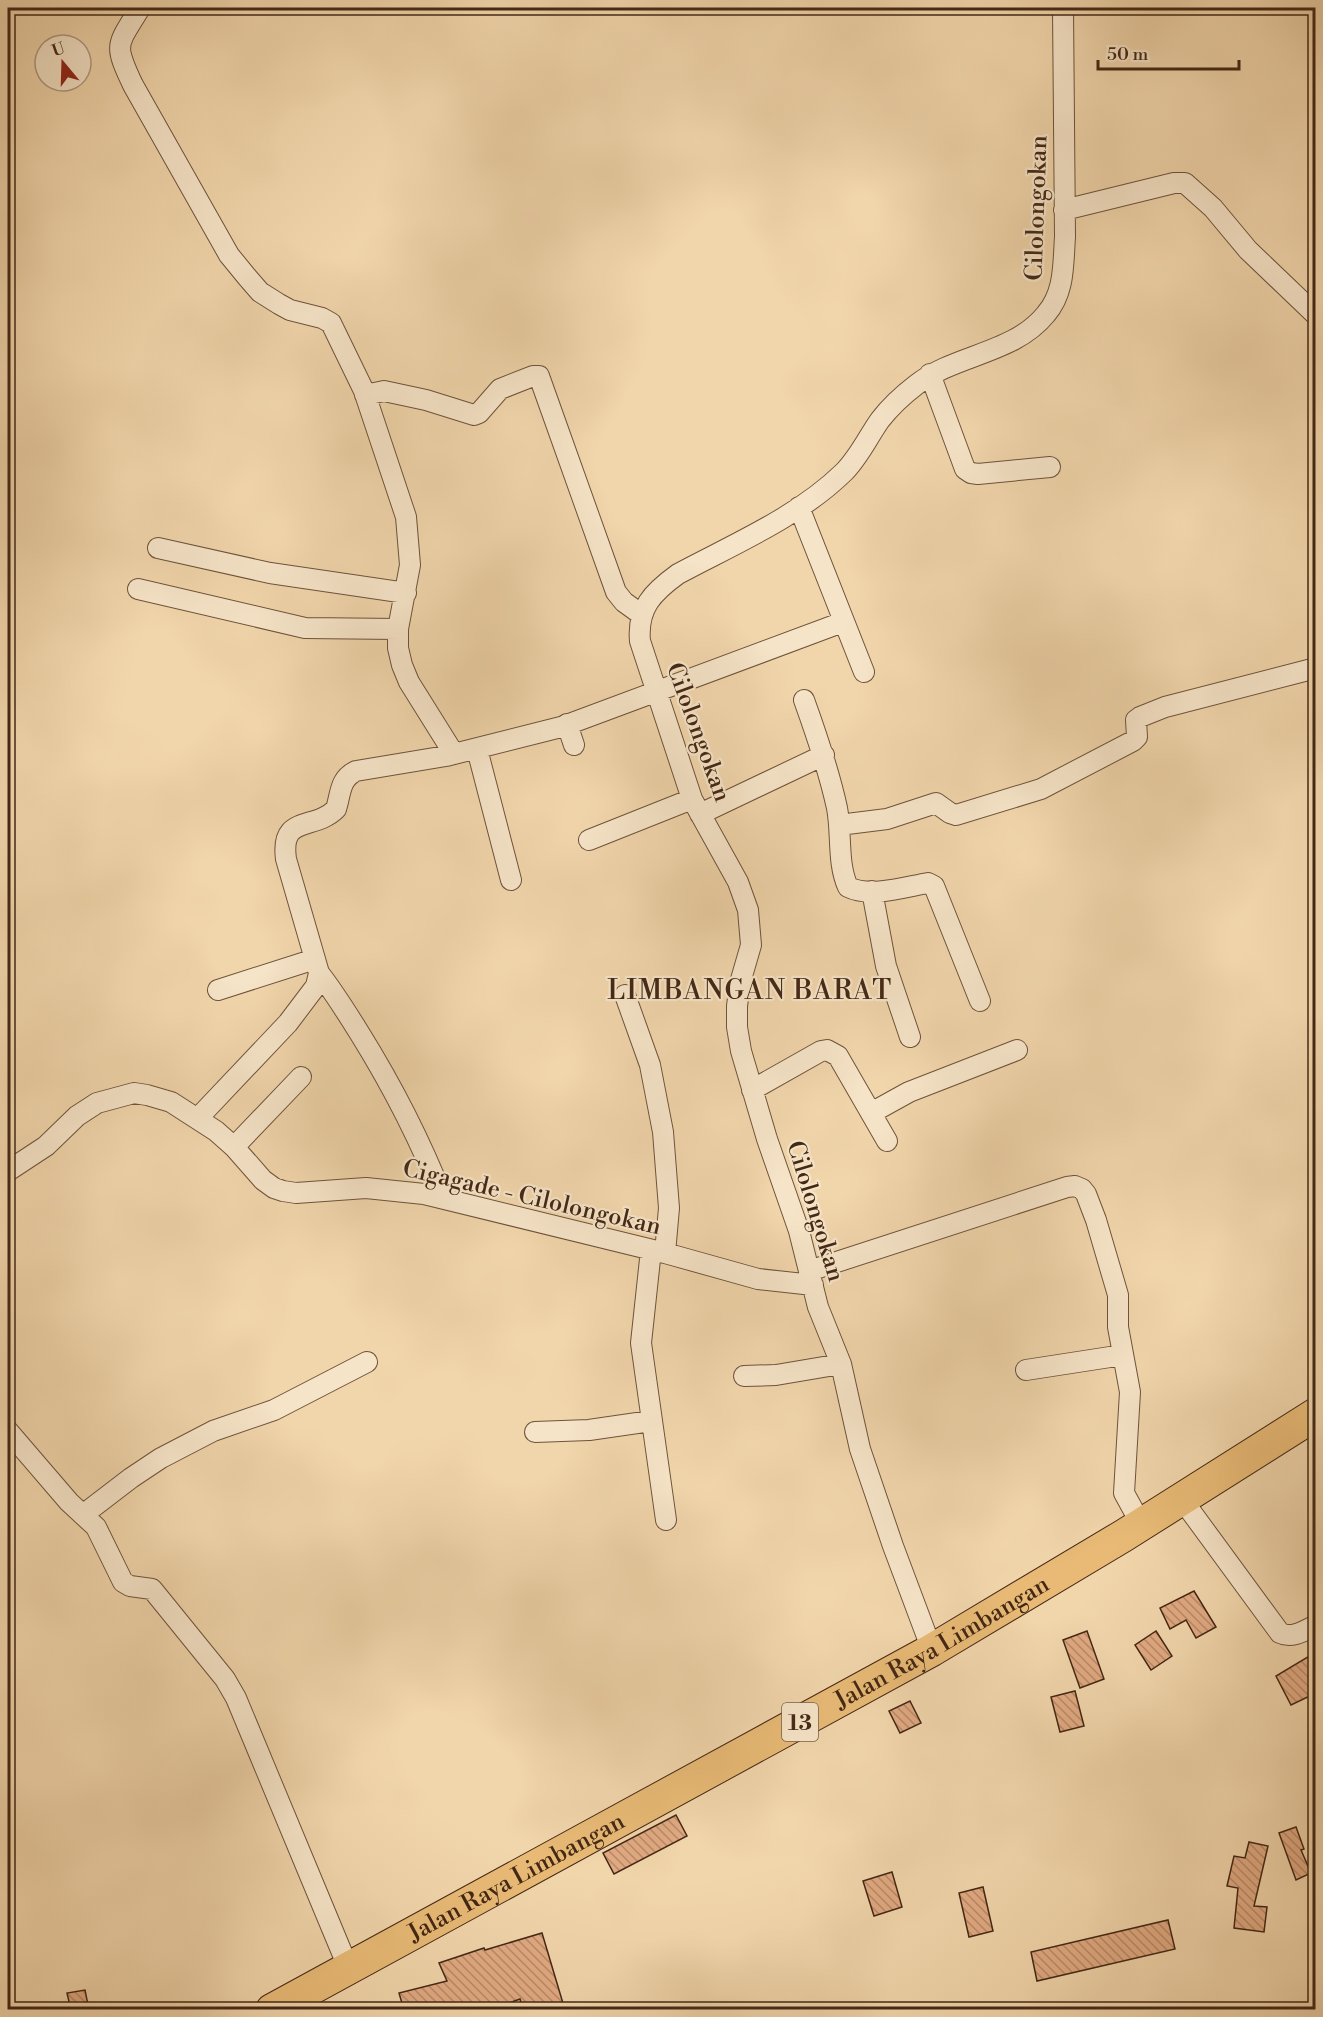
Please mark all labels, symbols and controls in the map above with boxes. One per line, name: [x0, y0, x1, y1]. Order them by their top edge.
north arrow: [33, 33, 93, 93]
scale bar: [1098, 33, 1239, 71]
text: U: [49, 38, 68, 61]
text: 50 m: [1107, 43, 1149, 66]
street label: Cilolongokan: [1019, 135, 1055, 281]
street label: Cilolongokan: [659, 659, 737, 806]
district label: LIMBANGAN BARAT: [607, 974, 893, 1008]
street label: Cilolongokan: [779, 1137, 851, 1285]
street label: Cigagade - Cilolongokan: [400, 1154, 664, 1242]
street label: Jalan Raya Limbangan: [829, 1570, 1055, 1717]
road number: 13: [782, 1703, 818, 1741]
street label: Jalan Raya Limbangan: [402, 1807, 630, 1949]

